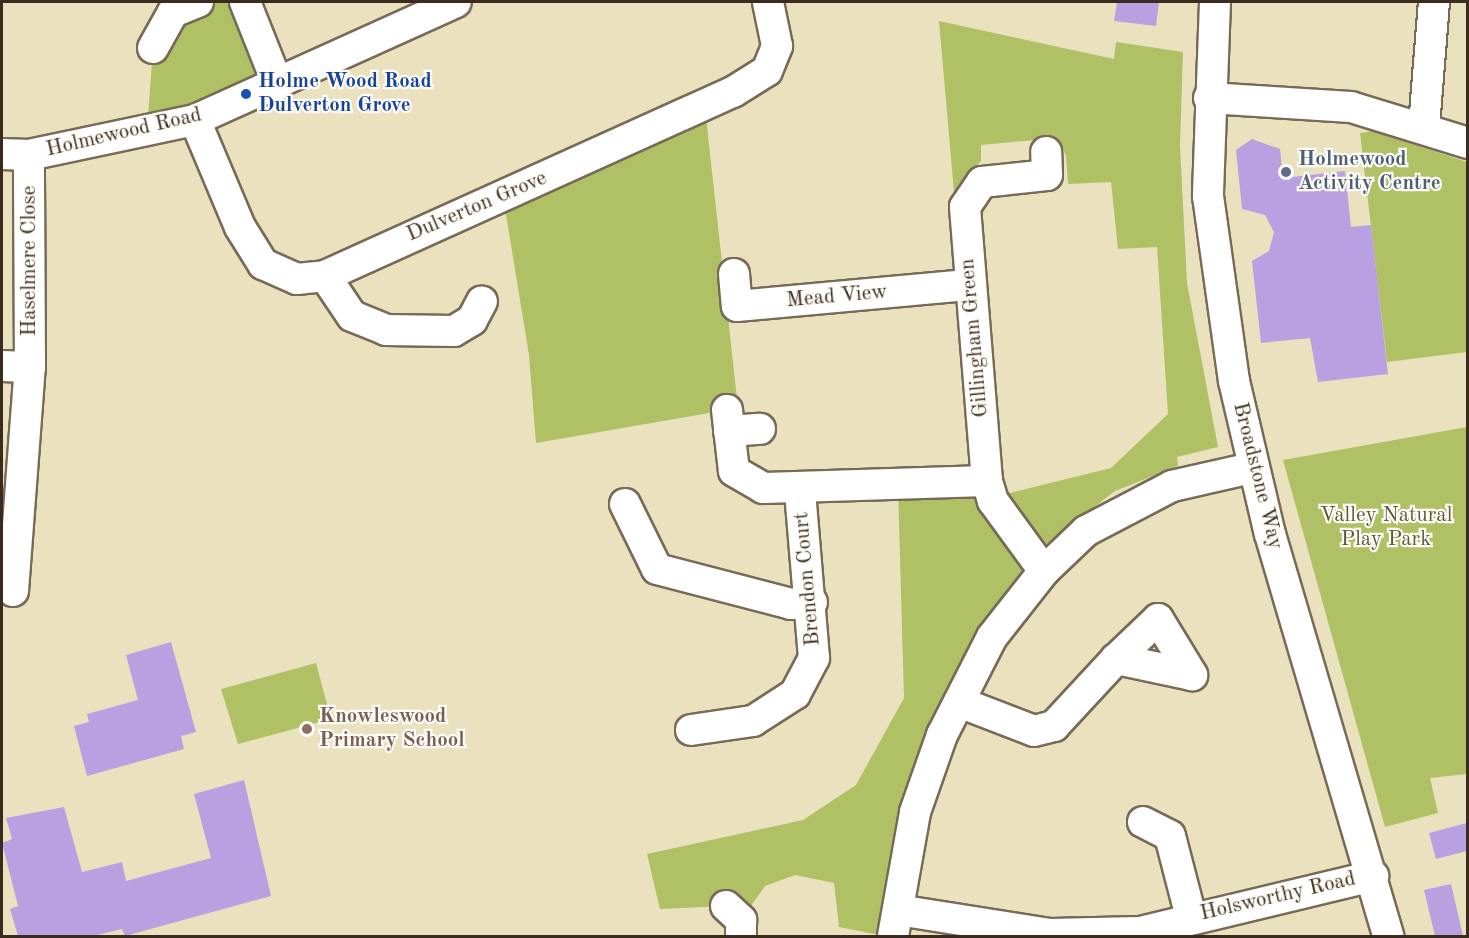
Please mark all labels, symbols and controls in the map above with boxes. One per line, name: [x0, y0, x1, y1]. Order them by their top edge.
place label: Holme Wood Road Dulverton Grove: [258, 69, 432, 119]
marker: Holme Wood Road Dulverton Grove: [239, 87, 253, 101]
street label: Holmewood Road: [44, 103, 204, 163]
place label: Holmewood Activity Centre: [1298, 147, 1441, 197]
marker: Holmewood Activity Centre: [1279, 165, 1293, 179]
street label: Dulverton Grove: [403, 166, 551, 248]
street label: Haselmere Close: [17, 186, 43, 336]
street label: Gillingham Green: [956, 258, 994, 418]
street label: Mead View: [785, 280, 889, 314]
street label: Broadstone Way: [1227, 400, 1287, 552]
park label: Valley Natural Play Park: [1320, 503, 1452, 553]
street label: Brendon Court: [790, 511, 826, 647]
place label: Knowleswood Primary School: [319, 704, 465, 754]
marker: Knowleswood Primary School: [300, 722, 314, 736]
street label: Holsworthy Road: [1198, 867, 1358, 927]

